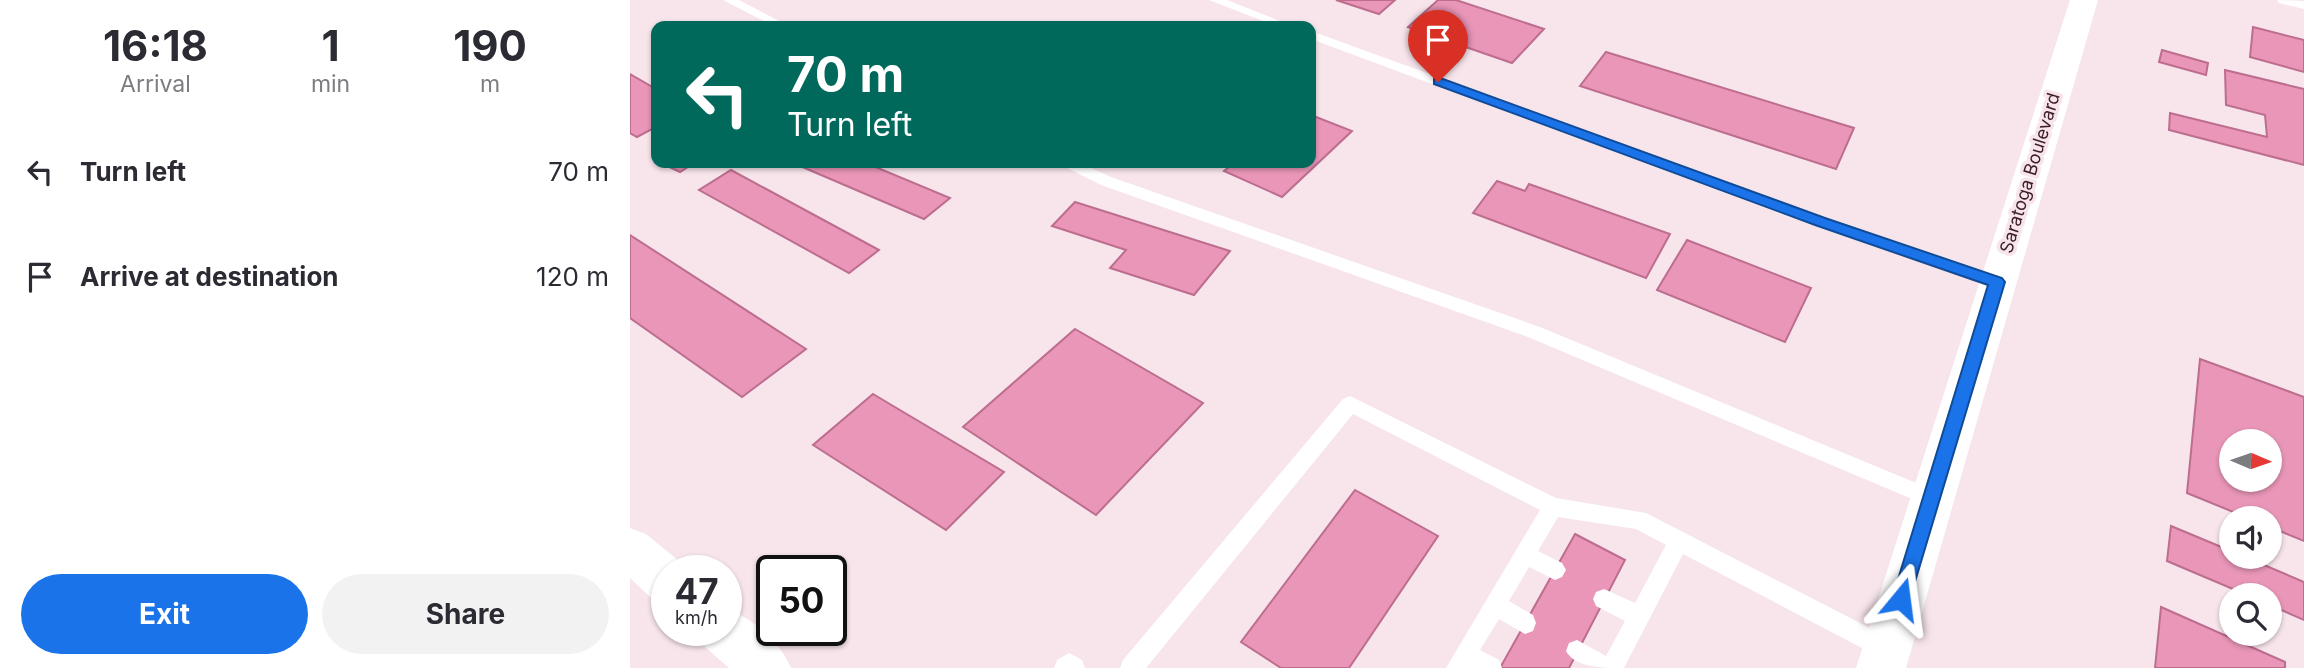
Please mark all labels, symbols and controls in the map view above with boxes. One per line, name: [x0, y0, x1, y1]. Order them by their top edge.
pin: [1408, 10, 1468, 82]
text: 16:18: [103, 20, 208, 71]
text: 1: [321, 20, 340, 71]
text: 190: [453, 20, 527, 71]
icon: arrive: [1419, 21, 1457, 59]
text: 70 m: [787, 45, 904, 104]
icon: left: [672, 49, 763, 140]
text: Arrival: [120, 70, 191, 98]
text: min: [311, 70, 350, 98]
text: m: [480, 70, 500, 98]
street label: Saratoga Boulevard: [1995, 90, 2064, 256]
text: Turn left: [787, 105, 912, 144]
icon: left: [21, 153, 59, 191]
text: Turn left: [80, 156, 186, 187]
text: 70 m: [548, 156, 609, 187]
icon: arrive: [21, 258, 59, 296]
text: Arrive at destination: [80, 261, 339, 292]
text: 120 m: [536, 261, 609, 292]
north arrow: [2219, 429, 2282, 492]
map controls: [2219, 429, 2282, 646]
button: sound: [2219, 506, 2282, 569]
speed limit sign: 50: [756, 555, 847, 646]
position arrow: [1864, 562, 1938, 636]
text: 47: [674, 570, 719, 612]
button: Exit: [21, 574, 308, 654]
button: Share: [322, 574, 609, 654]
button: search: [2219, 583, 2282, 646]
text: km/h: [675, 607, 718, 628]

